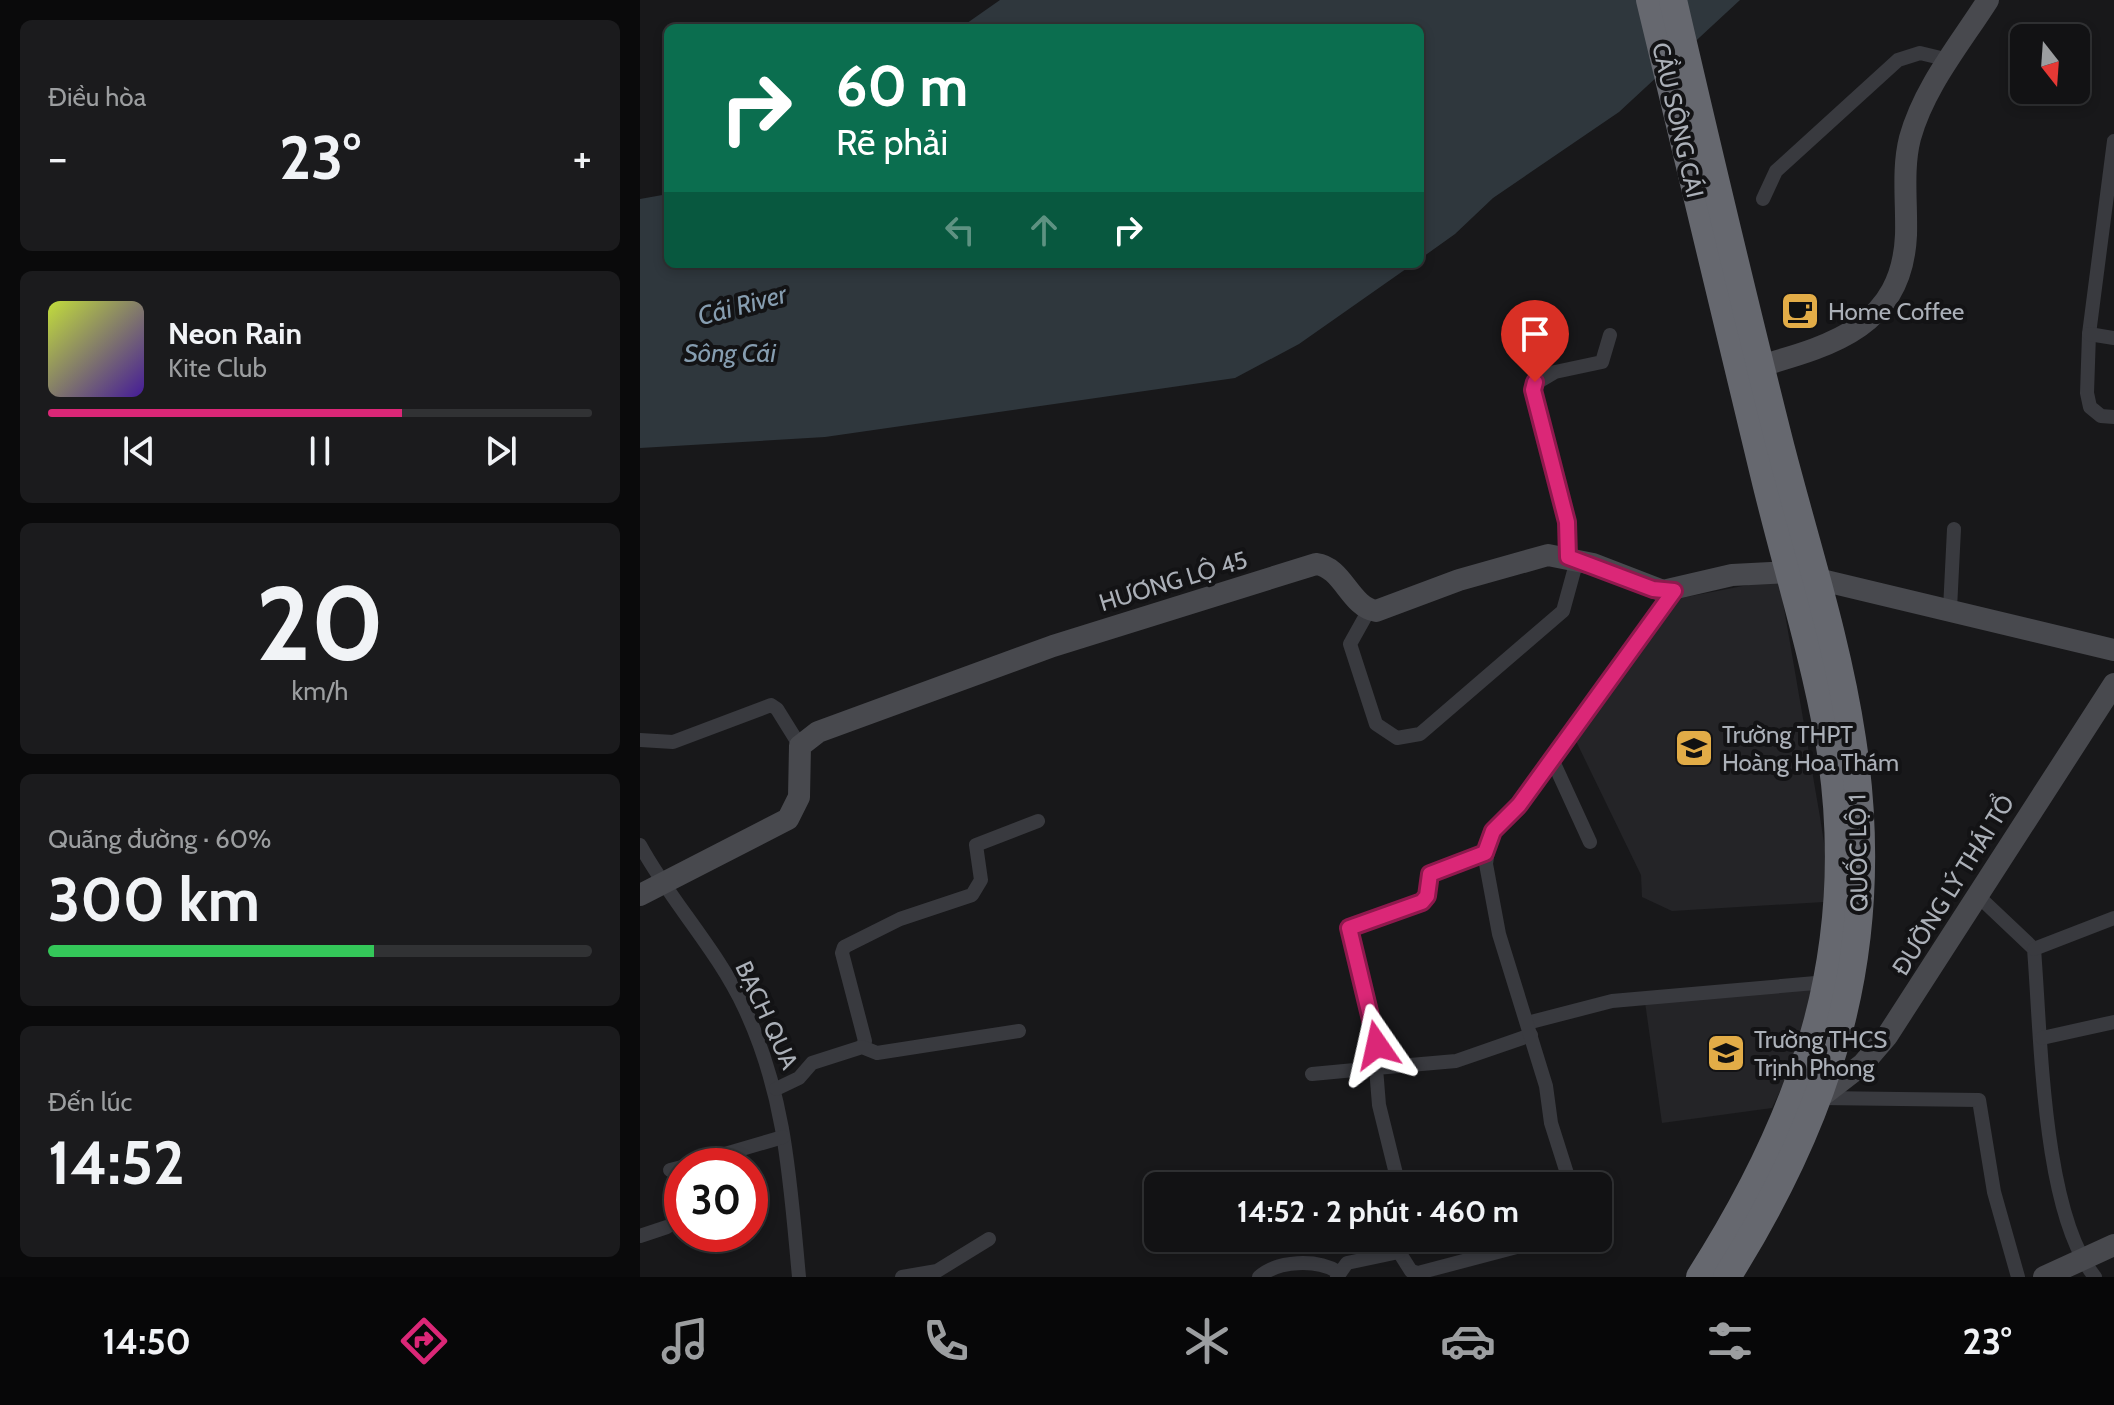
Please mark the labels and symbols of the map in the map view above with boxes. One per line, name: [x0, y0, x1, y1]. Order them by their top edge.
north arrow: [2010, 24, 2090, 104]
street label: CẦU SÔNG CÁI: [1646, 39, 1711, 201]
water label: Cái River: [694, 278, 791, 332]
cafe icon: Home Coffee: [1779, 290, 1821, 332]
place label: Home Coffee: [1828, 297, 1964, 326]
pin: [1501, 300, 1569, 382]
water label: Sông Cái: [684, 337, 777, 369]
street label: HƯƠNG LỘ 45: [1095, 545, 1251, 617]
place label: Trường THPT Hoàng Hoa Thám: [1722, 720, 1899, 777]
school or university icon: Trường THPT Hoàng Hoa Thám: [1673, 727, 1715, 769]
street label: ĐƯỜNG LÝ THÁI TỔ: [1883, 788, 2020, 981]
street label: QUỐC LỘ 1: [1840, 794, 1874, 912]
street label: BẠCH QUA: [729, 956, 805, 1074]
position arrow: [1335, 1003, 1419, 1087]
place label: Trường THCS Trịnh Phong: [1754, 1025, 1887, 1082]
school or university icon: Trường THCS Trịnh Phong: [1705, 1032, 1747, 1074]
speed limit sign: 30: [664, 1148, 768, 1252]

